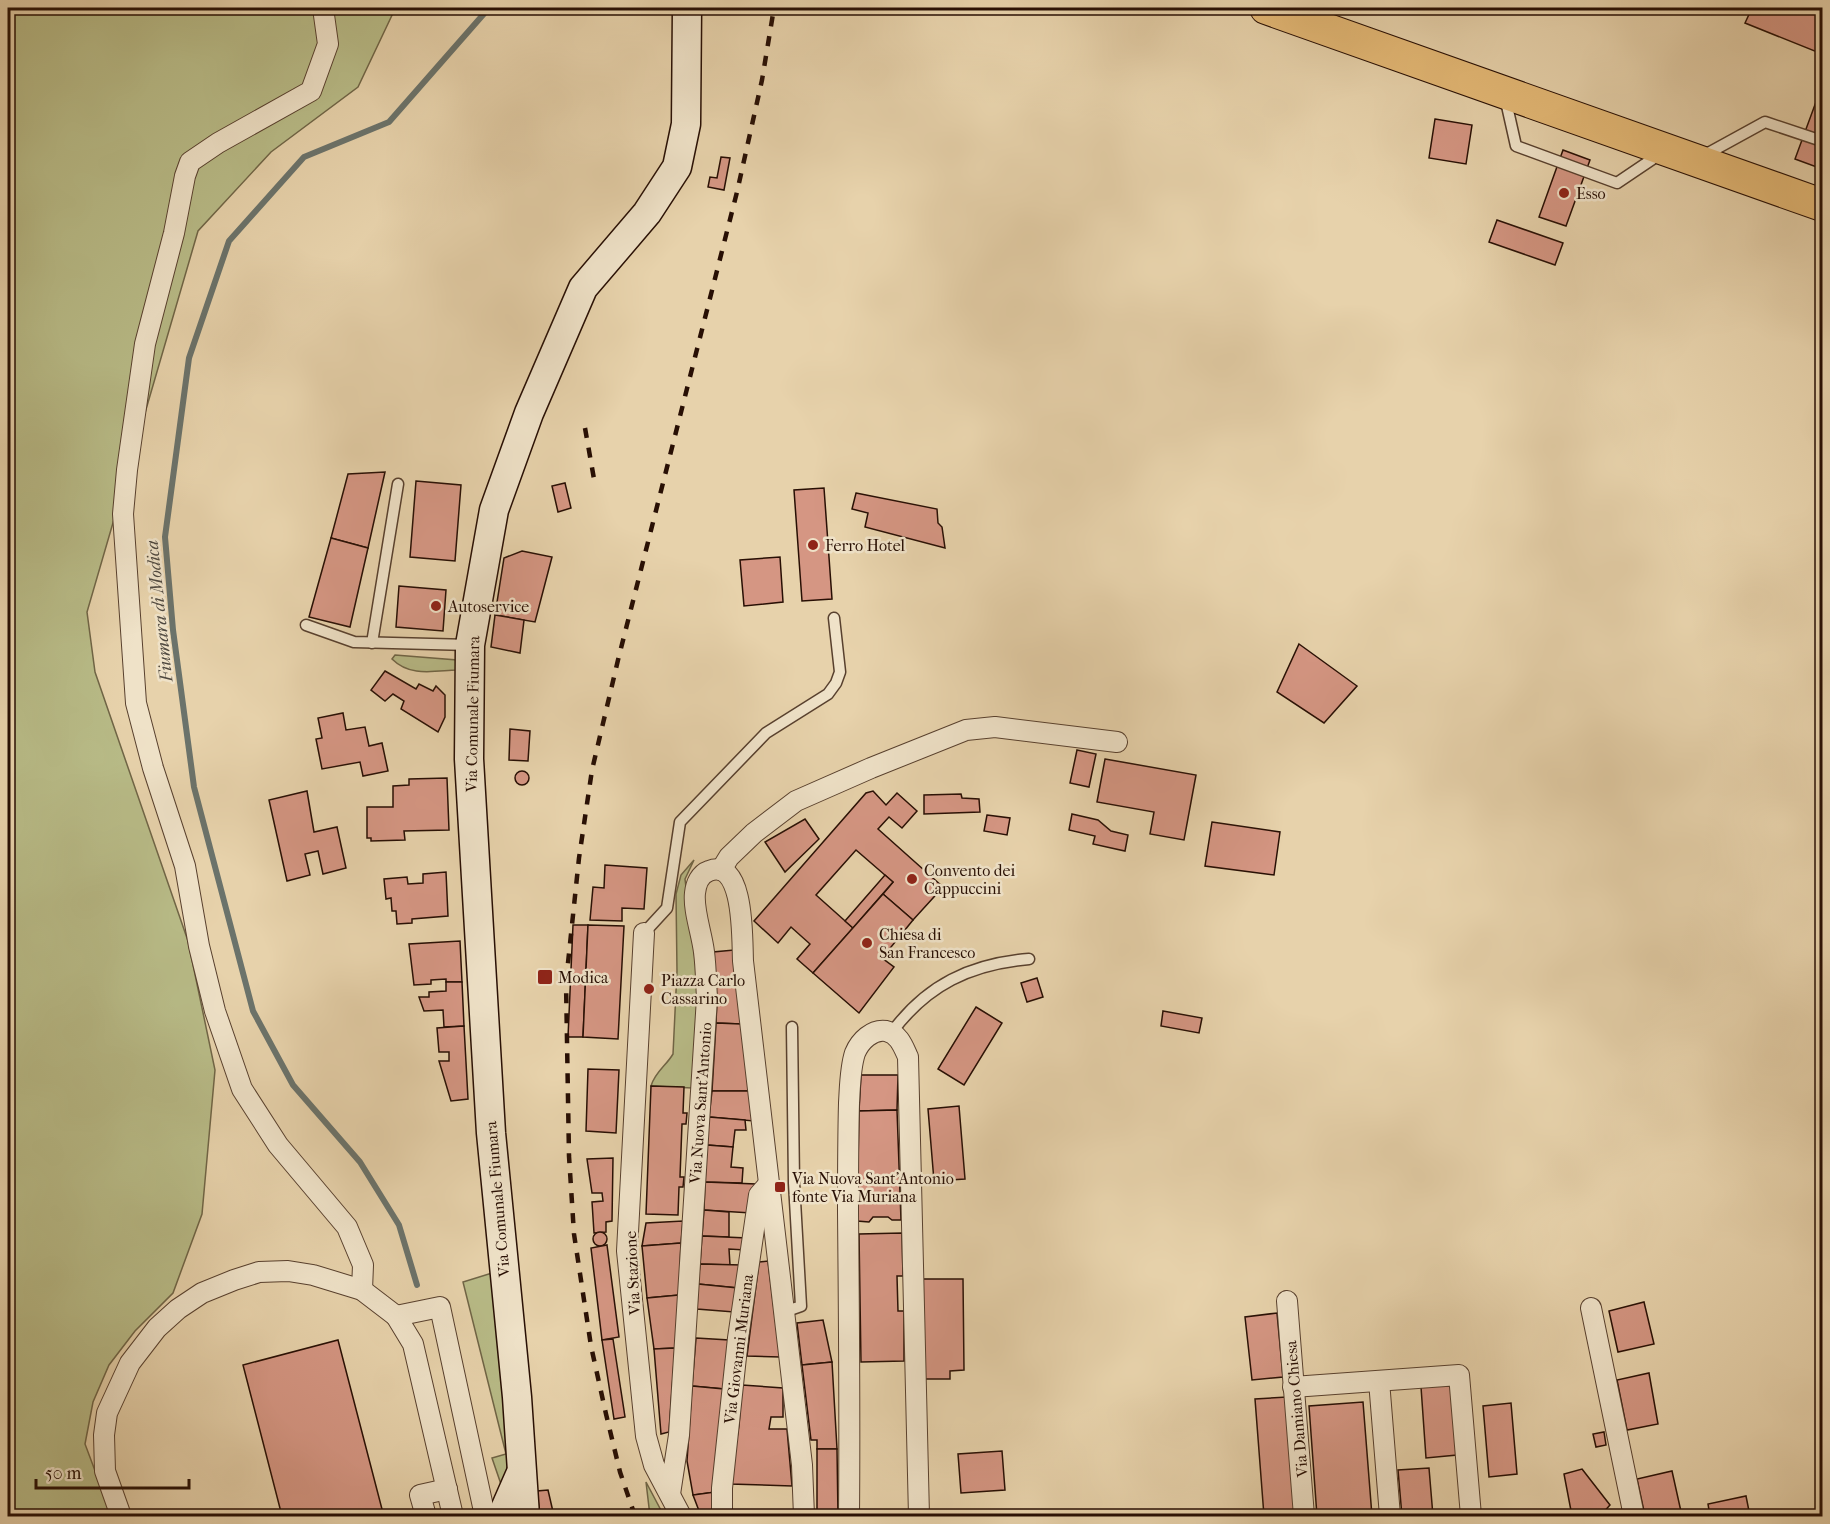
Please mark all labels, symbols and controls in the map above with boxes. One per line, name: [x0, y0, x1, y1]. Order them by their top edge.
place label: Esso: [1576, 184, 1606, 203]
marker: Esso: [1557, 186, 1571, 200]
place label: Ferro Hotel: [825, 536, 906, 555]
marker: Ferro Hotel: [806, 538, 820, 552]
water label: Fiumara di Modica: [142, 539, 177, 684]
place label: Autoservice: [447, 597, 529, 616]
marker: Autoservice: [429, 599, 443, 613]
street label: Via Comunale Fiumara: [462, 635, 483, 793]
place label: Convento dei Cappuccini: [924, 861, 1015, 898]
marker: Convento dei Cappuccini: [905, 872, 919, 886]
place label: Chiesa di San Francesco: [879, 925, 975, 962]
marker: Chiesa di San Francesco: [860, 936, 874, 950]
marker: Modica: [536, 968, 554, 986]
place label: Modica: [558, 968, 609, 987]
place label: Piazza Carlo Cassarino: [661, 971, 745, 1008]
marker: Piazza Carlo Cassarino: [642, 982, 656, 996]
street label: Via Nuova Sant'Antonio: [685, 1022, 716, 1185]
street label: Via Comunale Fiumara: [481, 1120, 514, 1279]
place label: Via Nuova Sant'Antonio fonte Via Muriana: [791, 1169, 954, 1206]
marker: Via Nuova Sant'Antonio fonte Via Muriana: [773, 1180, 787, 1194]
street label: Via Stazione: [621, 1230, 644, 1316]
street label: Via Giovanni Muriana: [720, 1272, 757, 1426]
street label: Via Damiano Chiesa: [1281, 1339, 1312, 1479]
scale bar: [36, 1452, 189, 1490]
text: 50 m: [45, 1463, 82, 1484]

